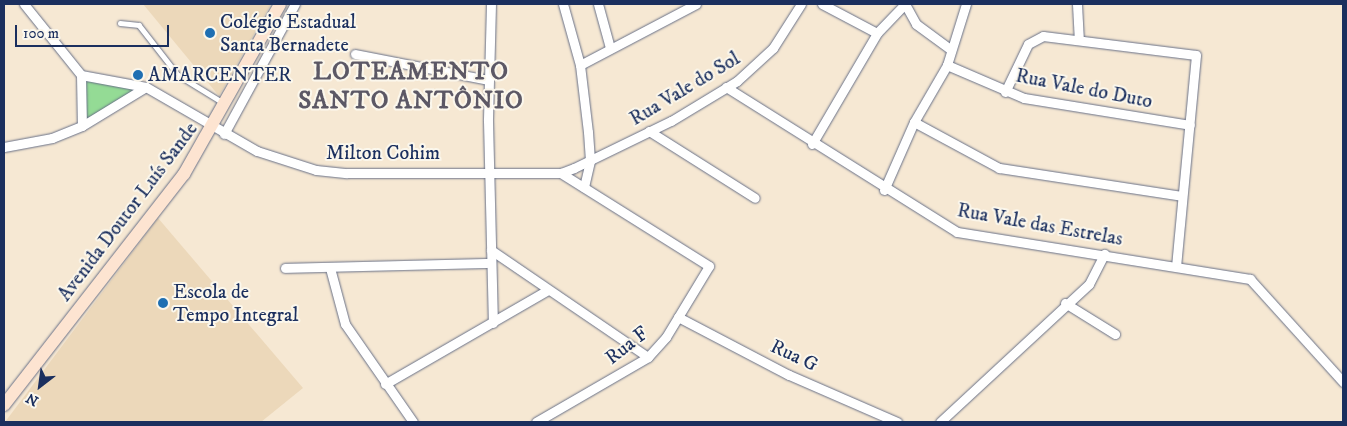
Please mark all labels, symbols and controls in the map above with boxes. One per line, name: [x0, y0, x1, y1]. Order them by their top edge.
place label: Colégio Estadual Santa Bernadete: [220, 10, 356, 57]
scale bar: [18, 15, 171, 47]
text: 100 m: [23, 24, 59, 43]
marker: Colégio Estadual Santa Bernadete: [204, 27, 216, 39]
street label: Rua Vale do Sol: [626, 47, 744, 131]
district label: LOTEAMENTO SANTO ANTÔNIO: [297, 58, 525, 117]
place label: AMARCENTER: [148, 63, 291, 87]
street label: Rua Vale do Duto: [1014, 64, 1154, 114]
marker: AMARCENTER: [132, 69, 144, 81]
street label: Avenida Doutor Luís Sande: [53, 118, 203, 306]
street label: Milton Cohim: [326, 141, 440, 165]
street label: Rua Vale das Estrelas: [955, 199, 1125, 251]
place label: Escola de Tempo Integral: [173, 280, 298, 327]
marker: Escola de Tempo Integral: [157, 297, 169, 309]
street label: Rua F: [601, 322, 653, 370]
street label: Rua G: [766, 335, 822, 377]
north arrow: [15, 361, 65, 411]
text: N: [23, 388, 42, 410]

